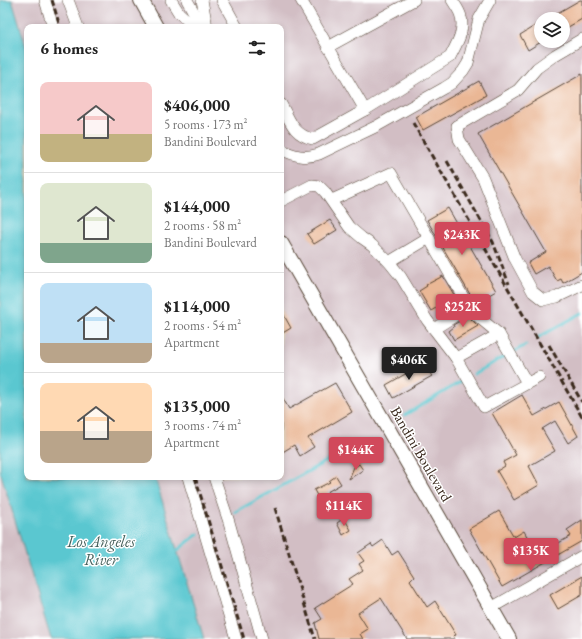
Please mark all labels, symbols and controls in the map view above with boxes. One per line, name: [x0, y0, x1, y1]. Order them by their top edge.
map controls: [534, 12, 570, 48]
button: layers: [534, 12, 570, 48]
text: 6 homes: [40, 37, 98, 59]
icon: filters: [246, 37, 268, 59]
text: $406,000: [164, 94, 230, 116]
icon: home: [72, 98, 120, 146]
text: 5 rooms · 173 m²: [164, 116, 248, 133]
text: Bandini Boulevard: [164, 133, 257, 150]
text: $144,000: [164, 195, 230, 217]
icon: home: [72, 199, 120, 247]
text: 2 rooms · 58 m²: [164, 217, 241, 234]
pin: $243K: [434, 222, 490, 256]
text: $243K: [444, 226, 480, 243]
text: Bandini Boulevard: [164, 234, 257, 251]
pin: $252K: [435, 294, 491, 328]
text: $114,000: [164, 295, 230, 317]
text: $252K: [445, 298, 481, 315]
icon: home: [72, 299, 120, 347]
text: 2 rooms · 54 m²: [164, 317, 241, 334]
text: Apartment: [164, 334, 219, 351]
pin: $406K: [381, 347, 437, 381]
text: $406K: [391, 351, 427, 368]
text: $135,000: [164, 395, 230, 417]
icon: home: [72, 399, 120, 447]
street label: Bandini Boulevard: [386, 403, 457, 505]
text: 3 rooms · 74 m²: [164, 417, 241, 434]
text: Apartment: [164, 434, 219, 451]
pin: $144K: [328, 437, 384, 471]
text: $144K: [338, 441, 374, 458]
pin: $114K: [316, 493, 372, 527]
text: $114K: [326, 497, 362, 514]
water label: Los Angeles River: [66, 531, 135, 570]
pin: $135K: [503, 538, 559, 572]
text: $135K: [513, 542, 549, 559]

